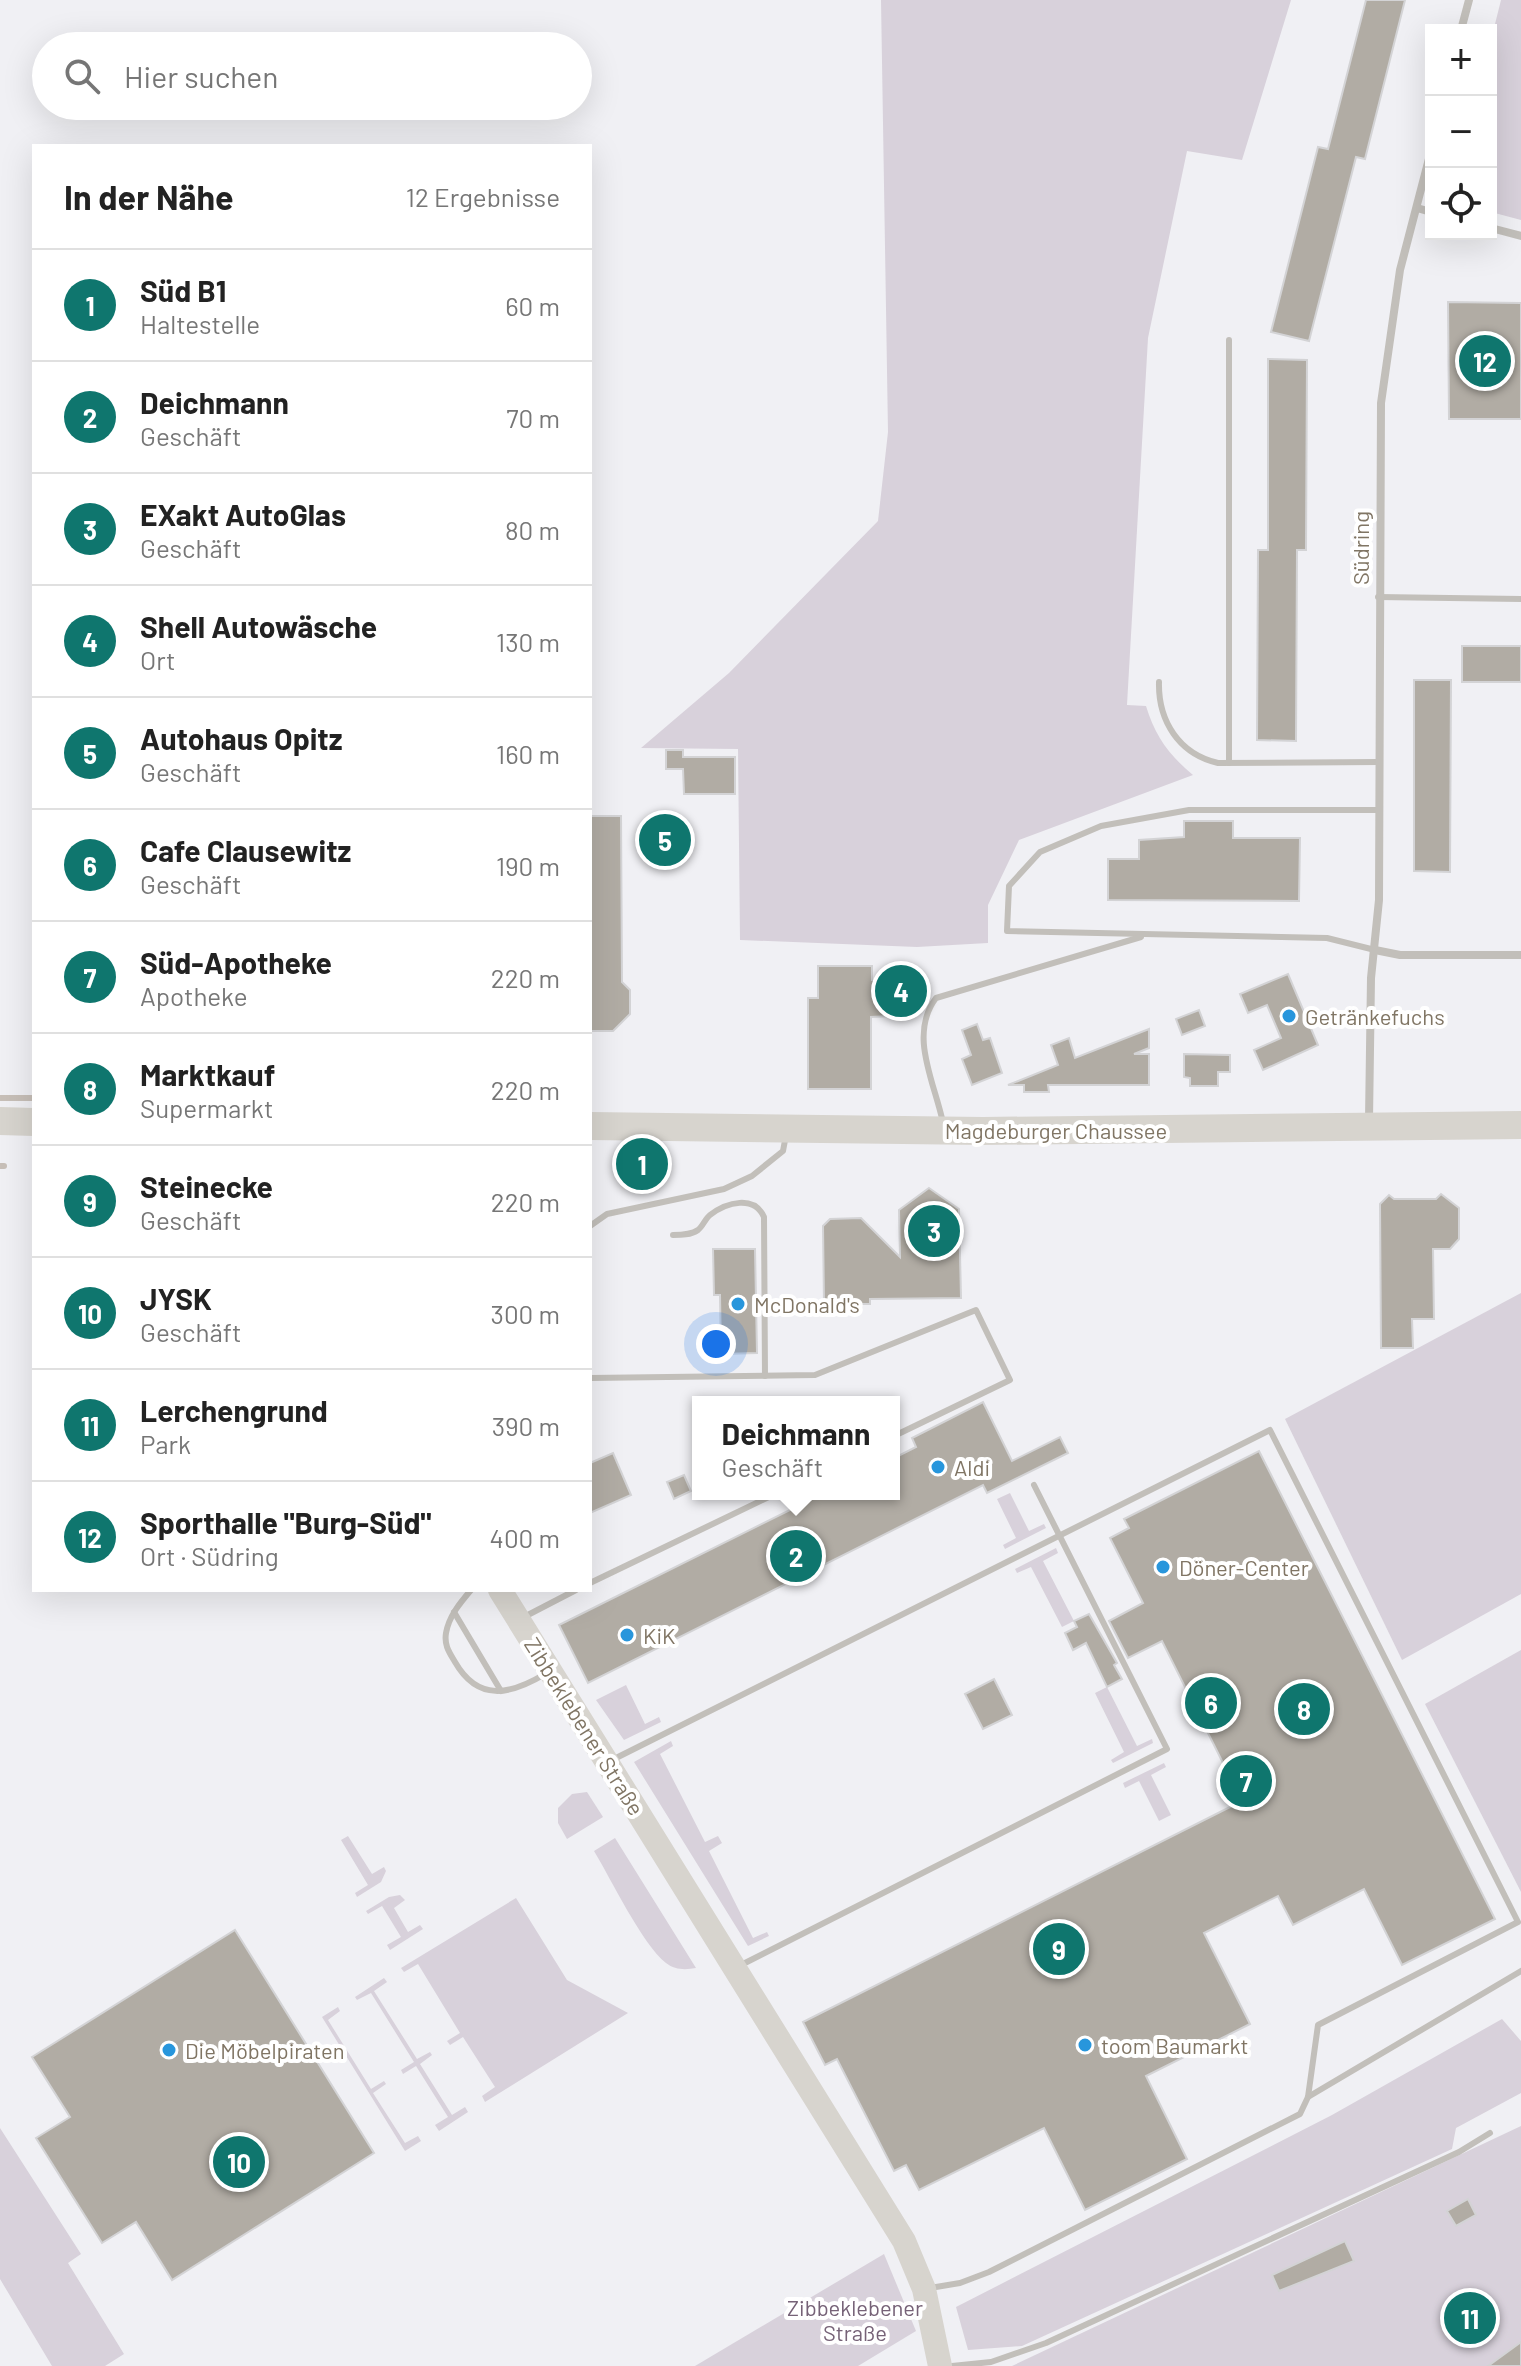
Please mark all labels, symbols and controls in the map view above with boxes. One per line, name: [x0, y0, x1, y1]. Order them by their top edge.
map controls: [1425, 24, 1497, 240]
button: +: [1425, 24, 1497, 96]
search box: [32, 32, 592, 120]
icon: search: [60, 54, 104, 98]
text: Hier suchen: [124, 58, 278, 94]
button: −: [1425, 96, 1497, 168]
button: locate: [1425, 168, 1497, 240]
text: In der Nähe: [64, 176, 234, 217]
text: 12 Ergebnisse: [406, 181, 560, 212]
text: Süd B1: [140, 272, 226, 308]
text: 1: [85, 290, 95, 321]
text: 60 m: [505, 290, 560, 321]
text: Haltestelle: [140, 308, 260, 339]
pin: 12: [1459, 331, 1511, 391]
text: Deichmann: [140, 384, 289, 420]
text: 2: [83, 402, 97, 433]
text: 70 m: [506, 402, 560, 433]
text: Geschäft: [140, 420, 242, 451]
text: EXakt AutoGlas: [140, 496, 346, 532]
street label: Südring: [1347, 511, 1373, 585]
text: 3: [83, 514, 97, 545]
text: 80 m: [505, 514, 560, 545]
text: Geschäft: [140, 532, 242, 563]
text: Shell Autowäsche: [140, 608, 377, 644]
text: 4: [82, 626, 98, 657]
text: 130 m: [496, 626, 560, 657]
text: Ort: [140, 644, 175, 675]
text: Autohaus Opitz: [140, 720, 343, 756]
text: 5: [83, 738, 97, 769]
text: 160 m: [496, 738, 560, 769]
text: Geschäft: [140, 756, 242, 787]
pin: 5: [639, 810, 691, 870]
text: Cafe Clausewitz: [140, 832, 351, 868]
text: 6: [83, 850, 97, 881]
text: 190 m: [496, 850, 560, 881]
text: Geschäft: [140, 868, 242, 899]
text: Süd-Apotheke: [140, 944, 332, 980]
pin: 4: [875, 961, 927, 1021]
text: 7: [84, 962, 96, 993]
text: 220 m: [491, 962, 560, 993]
text: Apotheke: [140, 980, 248, 1011]
place label: Getränkefuchs: [1305, 1003, 1445, 1029]
marker: Getränkefuchs: [1280, 1007, 1298, 1025]
text: Marktkauf: [140, 1056, 275, 1092]
text: 8: [83, 1074, 97, 1105]
text: 220 m: [491, 1074, 560, 1105]
text: Supermarkt: [140, 1092, 273, 1123]
street label: Magdeburger Chaussee: [945, 1117, 1167, 1143]
pin: 1: [616, 1134, 668, 1194]
text: Steinecke: [140, 1168, 273, 1204]
text: 9: [83, 1186, 97, 1217]
text: 220 m: [491, 1186, 560, 1217]
pin: 3: [908, 1201, 960, 1261]
text: Geschäft: [140, 1204, 242, 1235]
text: JYSK: [140, 1280, 212, 1316]
place label: McDonald's: [754, 1291, 860, 1317]
marker: McDonald's: [729, 1295, 747, 1313]
text: 10: [78, 1298, 102, 1329]
text: 300 m: [491, 1298, 560, 1329]
text: Geschäft: [140, 1316, 242, 1347]
your location: [696, 1324, 736, 1364]
text: Lerchengrund: [140, 1392, 328, 1428]
popup: [692, 1396, 900, 1500]
text: 11: [81, 1410, 99, 1441]
text: 390 m: [492, 1410, 560, 1441]
text: Deichmann: [722, 1415, 870, 1451]
text: Park: [140, 1428, 191, 1459]
text: Geschäft: [722, 1451, 823, 1482]
place label: Aldi: [954, 1454, 990, 1480]
marker: Aldi: [929, 1458, 947, 1476]
text: Sporthalle "Burg-Süd": [140, 1504, 431, 1540]
text: 12: [78, 1522, 102, 1553]
text: 400 m: [490, 1522, 560, 1553]
pin: 2: [770, 1526, 822, 1586]
text: Ort · Südring: [140, 1540, 279, 1571]
place label: Döner-Center: [1179, 1554, 1309, 1580]
marker: Döner-Center: [1154, 1558, 1172, 1576]
place label: KiK: [643, 1622, 676, 1648]
marker: KiK: [618, 1626, 636, 1644]
street label: Zibbeklebener Straße: [520, 1632, 650, 1820]
pin: 6: [1185, 1673, 1237, 1733]
pin: 8: [1278, 1679, 1330, 1739]
pin: 7: [1220, 1751, 1272, 1811]
pin: 9: [1033, 1919, 1085, 1979]
place label: toom Baumarkt: [1101, 2032, 1248, 2058]
marker: toom Baumarkt: [1076, 2036, 1094, 2054]
place label: Die Möbelpiraten: [185, 2037, 345, 2063]
marker: Die Möbelpiraten: [160, 2041, 178, 2059]
pin: 10: [213, 2132, 265, 2192]
pin: 11: [1444, 2288, 1496, 2348]
park label: Zibbeklebener Straße: [787, 2294, 923, 2345]

